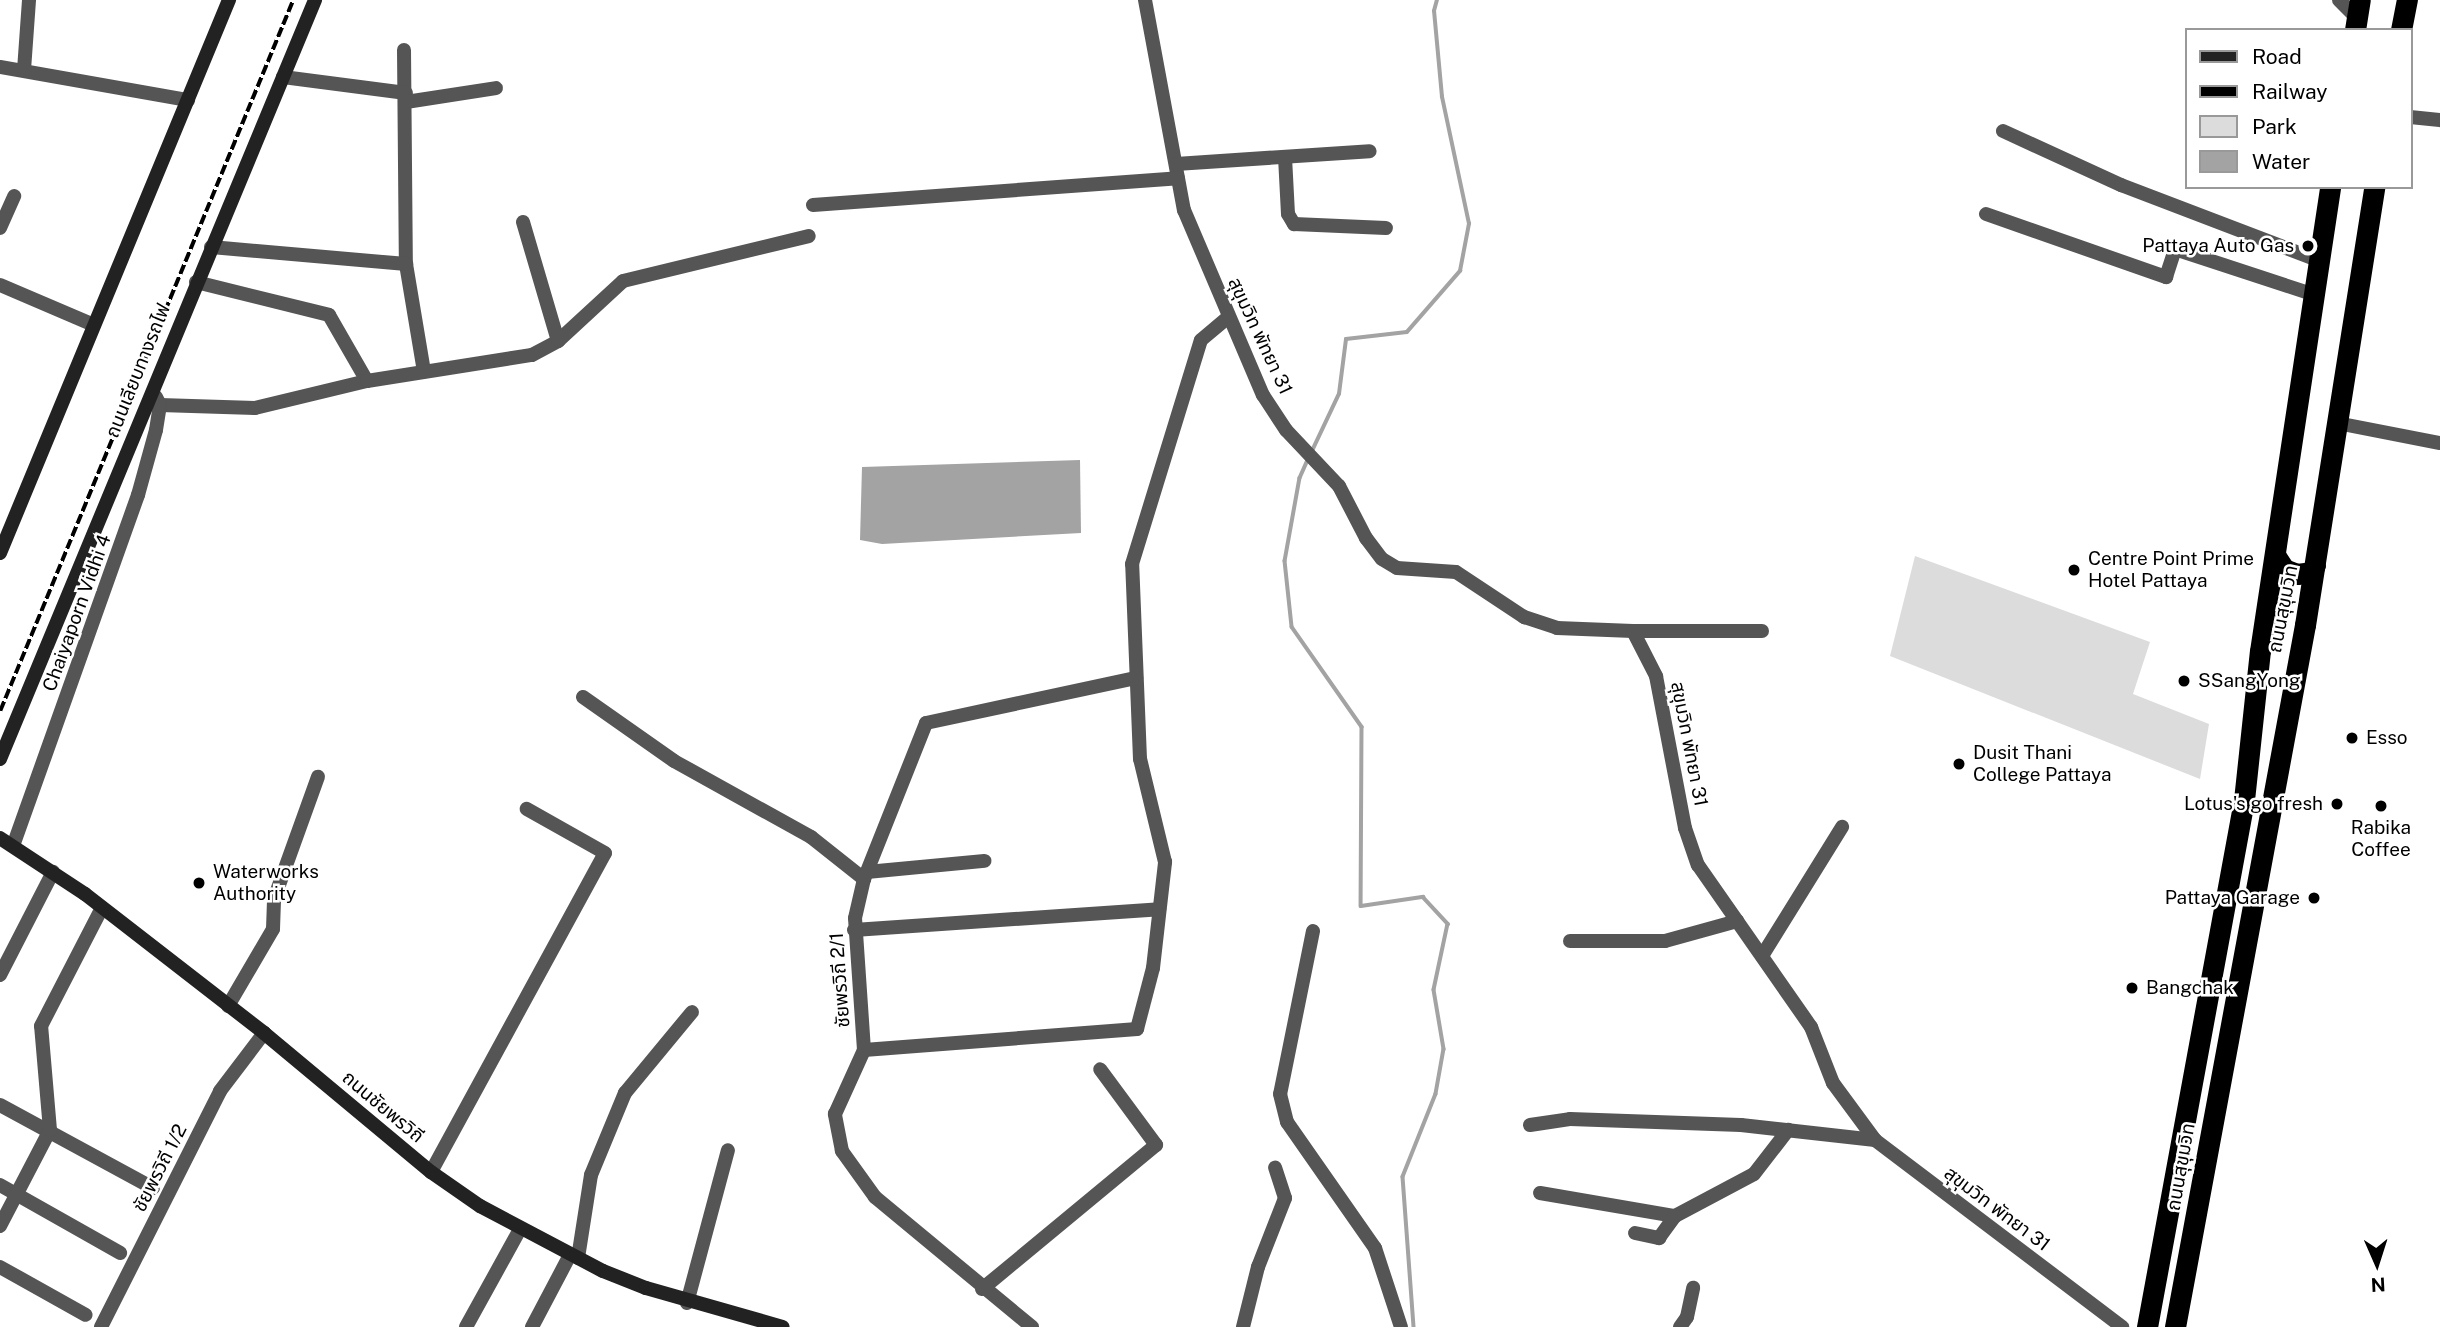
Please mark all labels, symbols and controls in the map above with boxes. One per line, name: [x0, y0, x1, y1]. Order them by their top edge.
legend: [2184, 28, 2412, 189]
text: Road: [2252, 44, 2302, 69]
text: Railway: [2252, 79, 2328, 104]
text: Park: [2252, 114, 2297, 139]
text: Water: [2252, 149, 2310, 174]
place label: Pattaya Auto Gas: [2142, 235, 2294, 257]
marker: Pattaya Auto Gas: [2300, 238, 2316, 254]
street label: สุขุมวิท พัทยา 31: [1223, 274, 1297, 398]
street label: ถนนเลียบทางรถไฟ: [101, 301, 175, 441]
street label: Chaiyaporn Vidhi 4: [38, 531, 116, 695]
place label: Centre Point Prime Hotel Pattaya: [2088, 548, 2254, 592]
marker: Centre Point Prime Hotel Pattaya: [2066, 562, 2082, 578]
street label: ถนนสุขุมวิท: [2263, 563, 2303, 655]
place label: SSangYong: [2198, 670, 2301, 692]
marker: SSangYong: [2176, 673, 2192, 689]
street label: สุขุมวิท พัทยา 31: [1666, 680, 1712, 808]
place label: Esso: [2366, 727, 2408, 749]
marker: Esso: [2344, 730, 2360, 746]
place label: Dusit Thani College Pattaya: [1973, 742, 2112, 786]
marker: Dusit Thani College Pattaya: [1951, 756, 1967, 772]
place label: Lotus's go fresh: [2184, 793, 2323, 815]
marker: Lotus's go fresh: [2329, 796, 2345, 812]
marker: Rabika Coffee: [2373, 798, 2389, 814]
place label: Rabika Coffee: [2351, 817, 2411, 861]
place label: Waterworks Authority: [213, 861, 319, 905]
marker: Waterworks Authority: [191, 875, 207, 891]
place label: Pattaya Garage: [2165, 887, 2300, 909]
marker: Pattaya Garage: [2306, 890, 2322, 906]
street label: ชัยพรวิถี 2/1: [825, 932, 855, 1028]
place label: Bangchak: [2146, 977, 2234, 999]
marker: Bangchak: [2124, 980, 2140, 996]
street label: ถนนชัยพรวิถี: [337, 1066, 429, 1148]
street label: ชัยพรวิถี 1/2: [128, 1120, 192, 1216]
street label: ถนนสุขุมวิท: [2162, 1121, 2200, 1213]
street label: สุขุมวิท พัทยา 31: [1940, 1162, 2054, 1256]
north arrow: [2342, 1229, 2412, 1299]
text: N: [2370, 1274, 2386, 1296]

